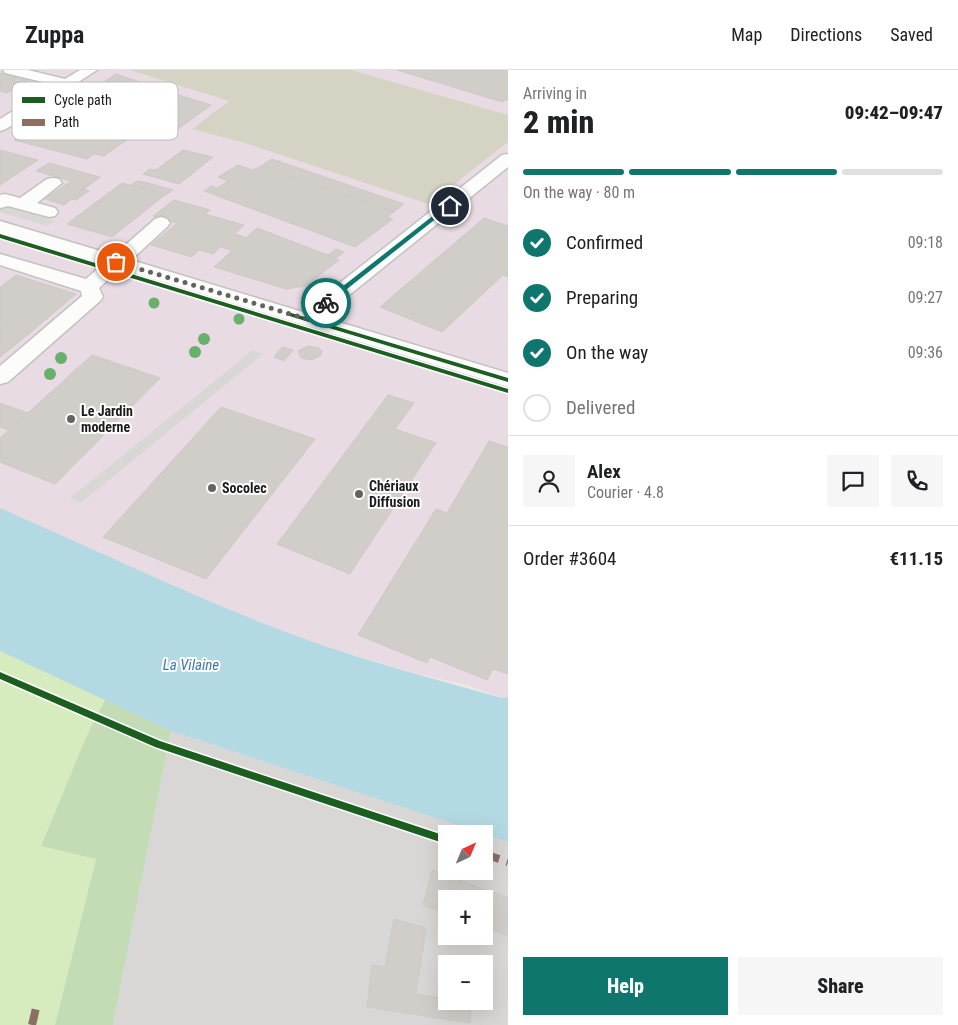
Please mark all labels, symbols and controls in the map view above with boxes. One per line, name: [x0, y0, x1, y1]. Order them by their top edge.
text: Zuppa: [25, 21, 84, 49]
text: Map: [731, 24, 762, 45]
text: Directions: [790, 24, 862, 45]
text: Saved: [890, 24, 933, 45]
legend: [12, 82, 178, 140]
text: Arriving in: [523, 84, 587, 103]
text: Cycle path: [54, 92, 112, 108]
text: 09:42–09:47: [845, 101, 943, 124]
text: 2 min: [523, 103, 594, 141]
text: Path: [54, 114, 79, 130]
text: On the way · 80 m: [523, 183, 635, 202]
pin: [429, 185, 471, 227]
icon: home: [436, 192, 464, 220]
icon: check: [523, 229, 551, 257]
text: Confirmed: [566, 231, 643, 254]
text: 09:18: [908, 233, 943, 252]
pin: [95, 241, 137, 283]
icon: bag: [102, 248, 130, 276]
courier: [301, 278, 351, 328]
icon: check: [523, 284, 551, 312]
text: Preparing: [566, 286, 638, 309]
text: 09:27: [908, 288, 943, 307]
icon: bike: [312, 289, 340, 317]
icon: check: [523, 339, 551, 367]
text: On the way: [566, 341, 648, 364]
text: 09:36: [908, 343, 943, 362]
text: Delivered: [566, 396, 635, 419]
place label: Le Jardin moderne: [81, 403, 133, 435]
marker: Le Jardin moderne: [65, 413, 77, 425]
button: person: [523, 455, 575, 507]
button: chat: [827, 455, 879, 507]
button: phone: [891, 455, 943, 507]
text: Alex: [587, 460, 621, 483]
place label: Chériaux Diffusion: [369, 478, 420, 510]
place label: Socolec: [222, 480, 267, 496]
marker: Socolec: [206, 482, 218, 494]
text: Courier · 4.8: [587, 483, 664, 502]
marker: Chériaux Diffusion: [353, 488, 365, 500]
text: Order #3604: [523, 547, 616, 570]
text: €11.15: [889, 547, 943, 570]
water label: La Vilaine: [163, 656, 219, 674]
north arrow: [438, 825, 492, 880]
map controls: [438, 825, 493, 1010]
button: +: [438, 890, 493, 945]
button: −: [438, 955, 493, 1010]
button: Help: [523, 957, 728, 1015]
button: Share: [738, 957, 943, 1015]

